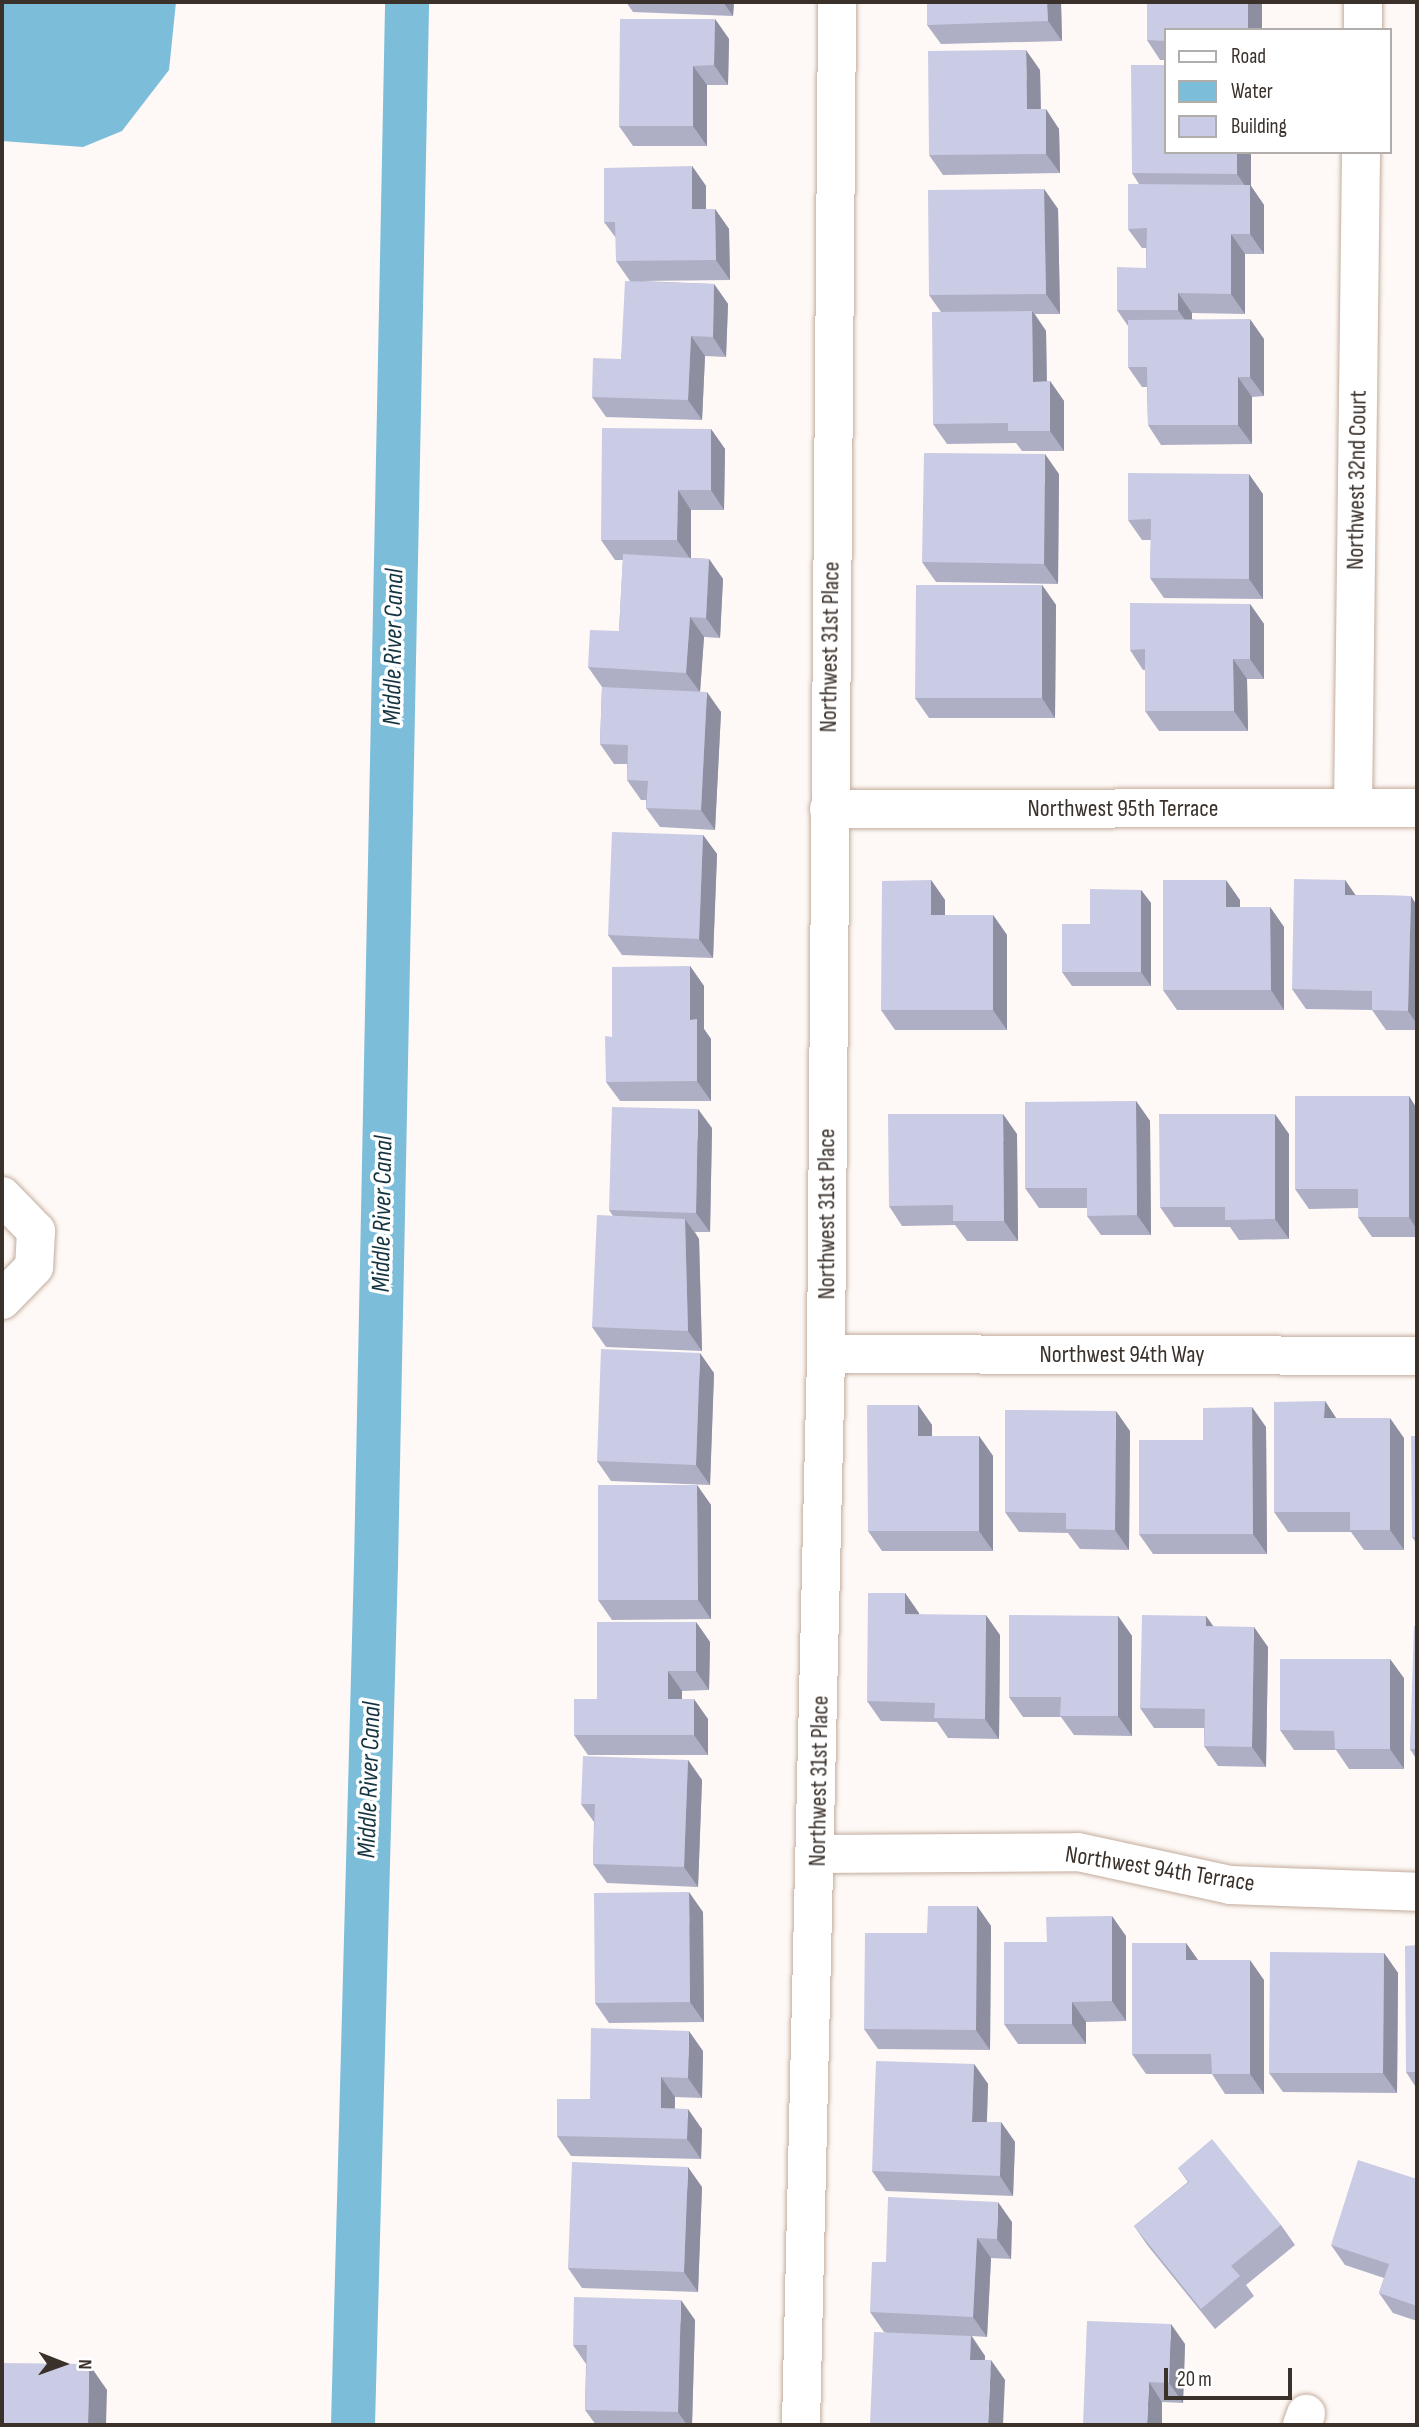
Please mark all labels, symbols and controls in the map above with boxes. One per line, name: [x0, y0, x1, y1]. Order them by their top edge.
legend: [1164, 28, 1391, 154]
text: Road: [1231, 44, 1266, 69]
text: Water: [1231, 79, 1273, 104]
text: Building: [1231, 114, 1287, 139]
street label: Northwest 32nd Court: [1341, 390, 1373, 570]
street label: Northwest 31st Place: [814, 561, 846, 733]
water label: Middle River Canal: [377, 568, 411, 726]
street label: Northwest 95th Terrace: [1028, 795, 1218, 823]
street label: Northwest 31st Place: [813, 1129, 841, 1299]
water label: Middle River Canal: [366, 1135, 400, 1293]
street label: Northwest 94th Way: [1039, 1341, 1205, 1369]
street label: Northwest 31st Place: [803, 1695, 835, 1867]
water label: Middle River Canal: [352, 1701, 388, 1859]
street label: Northwest 94th Terrace: [1063, 1840, 1257, 1898]
north arrow: [28, 2329, 98, 2399]
scale bar: [1167, 2354, 1295, 2398]
text: N: [73, 2359, 96, 2370]
text: 20 m: [1177, 2367, 1212, 2392]

